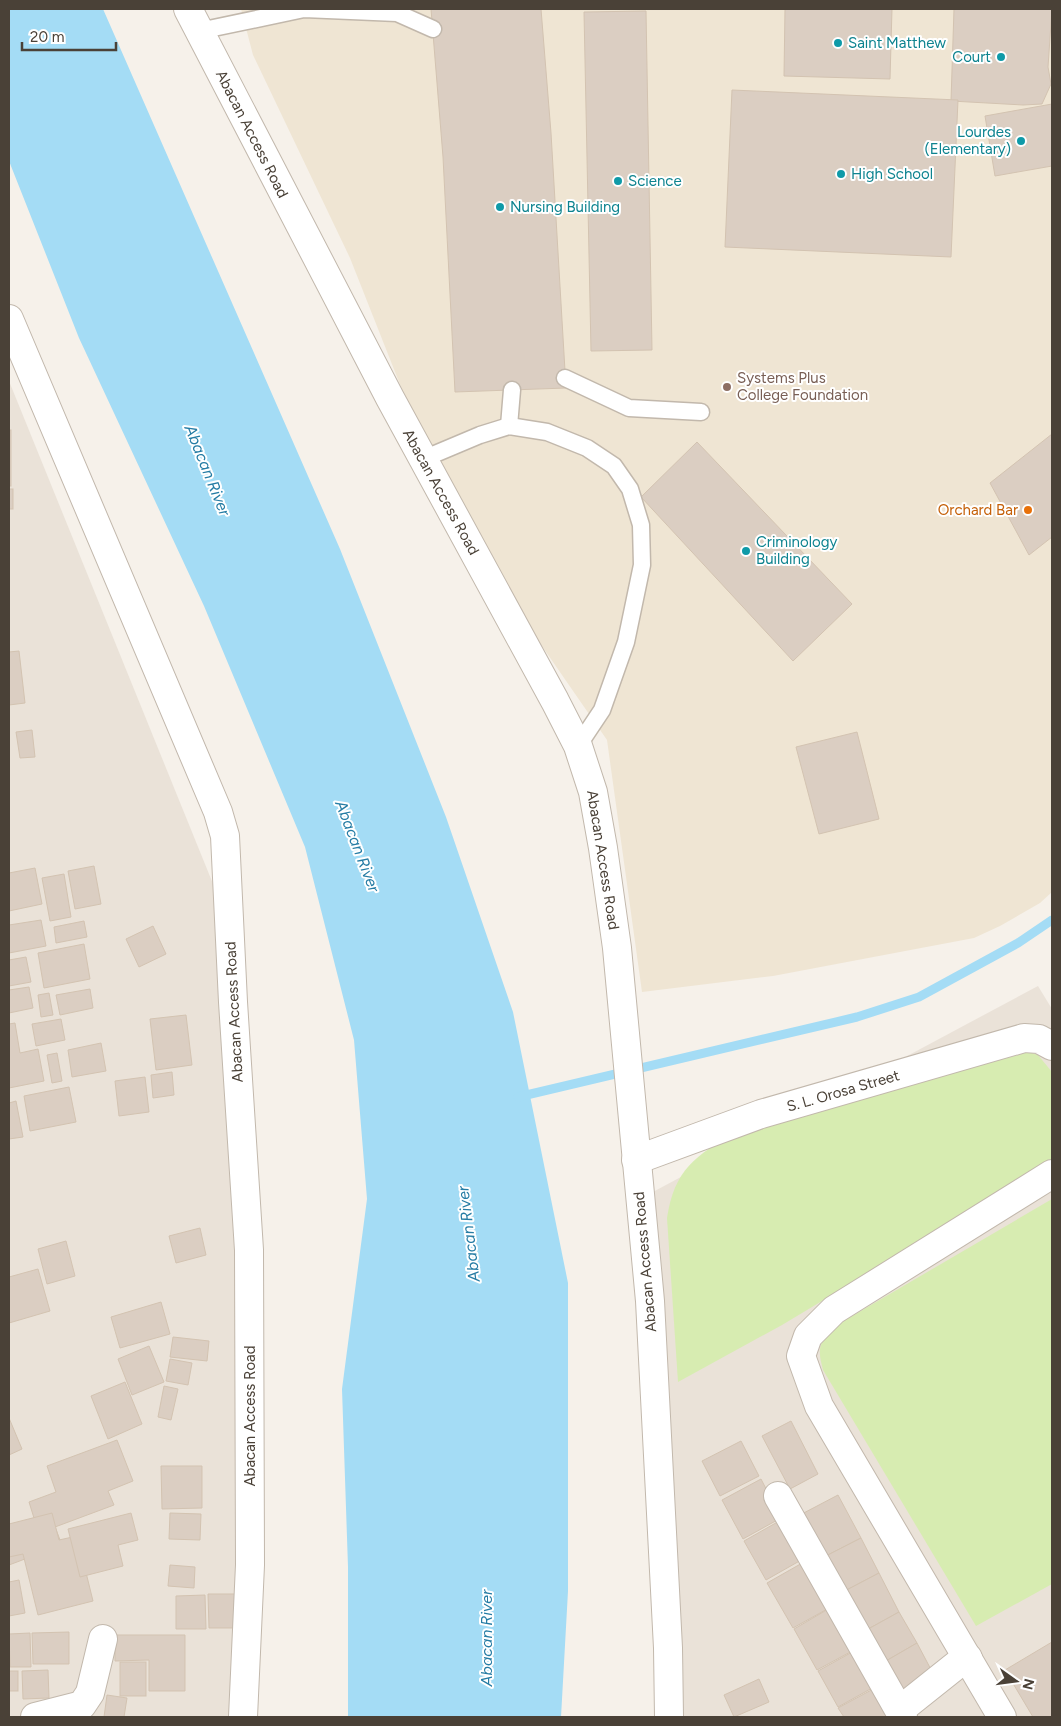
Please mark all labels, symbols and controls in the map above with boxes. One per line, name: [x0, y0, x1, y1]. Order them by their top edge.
scale bar: [22, 20, 116, 52]
text: 20 m: [30, 28, 64, 46]
place label: Saint Matthew: [848, 34, 946, 52]
marker: Saint Matthew: [832, 37, 844, 49]
place label: Court: [952, 48, 991, 66]
marker: Court: [995, 51, 1007, 63]
street label: Abacan Access Road: [212, 67, 292, 201]
place label: Lourdes (Elementary): [925, 123, 1011, 158]
marker: Lourdes (Elementary): [1015, 135, 1027, 147]
place label: High School: [851, 165, 933, 183]
marker: High School: [835, 168, 847, 180]
place label: Science: [628, 172, 682, 190]
marker: Science: [612, 175, 624, 187]
place label: Nursing Building: [510, 198, 620, 216]
marker: Nursing Building: [494, 201, 506, 213]
place label: Systems Plus College Foundation: [737, 369, 868, 404]
marker: Systems Plus College Foundation: [721, 381, 733, 393]
water label: Abacan River: [180, 421, 235, 519]
street label: Abacan Access Road: [399, 426, 483, 558]
place label: Orchard Bar: [938, 501, 1018, 519]
marker: Orchard Bar: [1022, 504, 1034, 516]
place label: Criminology Building: [756, 533, 837, 568]
marker: Criminology Building: [740, 545, 752, 557]
street label: Abacan Access Road: [583, 789, 623, 931]
water label: Abacan River: [331, 797, 384, 895]
street label: Abacan Access Road: [221, 941, 247, 1083]
street label: S. L. Orosa Street: [785, 1066, 902, 1116]
water label: Abacan River: [453, 1184, 484, 1284]
street label: Abacan Access Road: [630, 1191, 660, 1333]
street label: Abacan Access Road: [241, 1345, 259, 1487]
water label: Abacan River: [477, 1589, 496, 1687]
north arrow: [991, 1656, 1041, 1706]
text: N: [1019, 1677, 1038, 1691]

